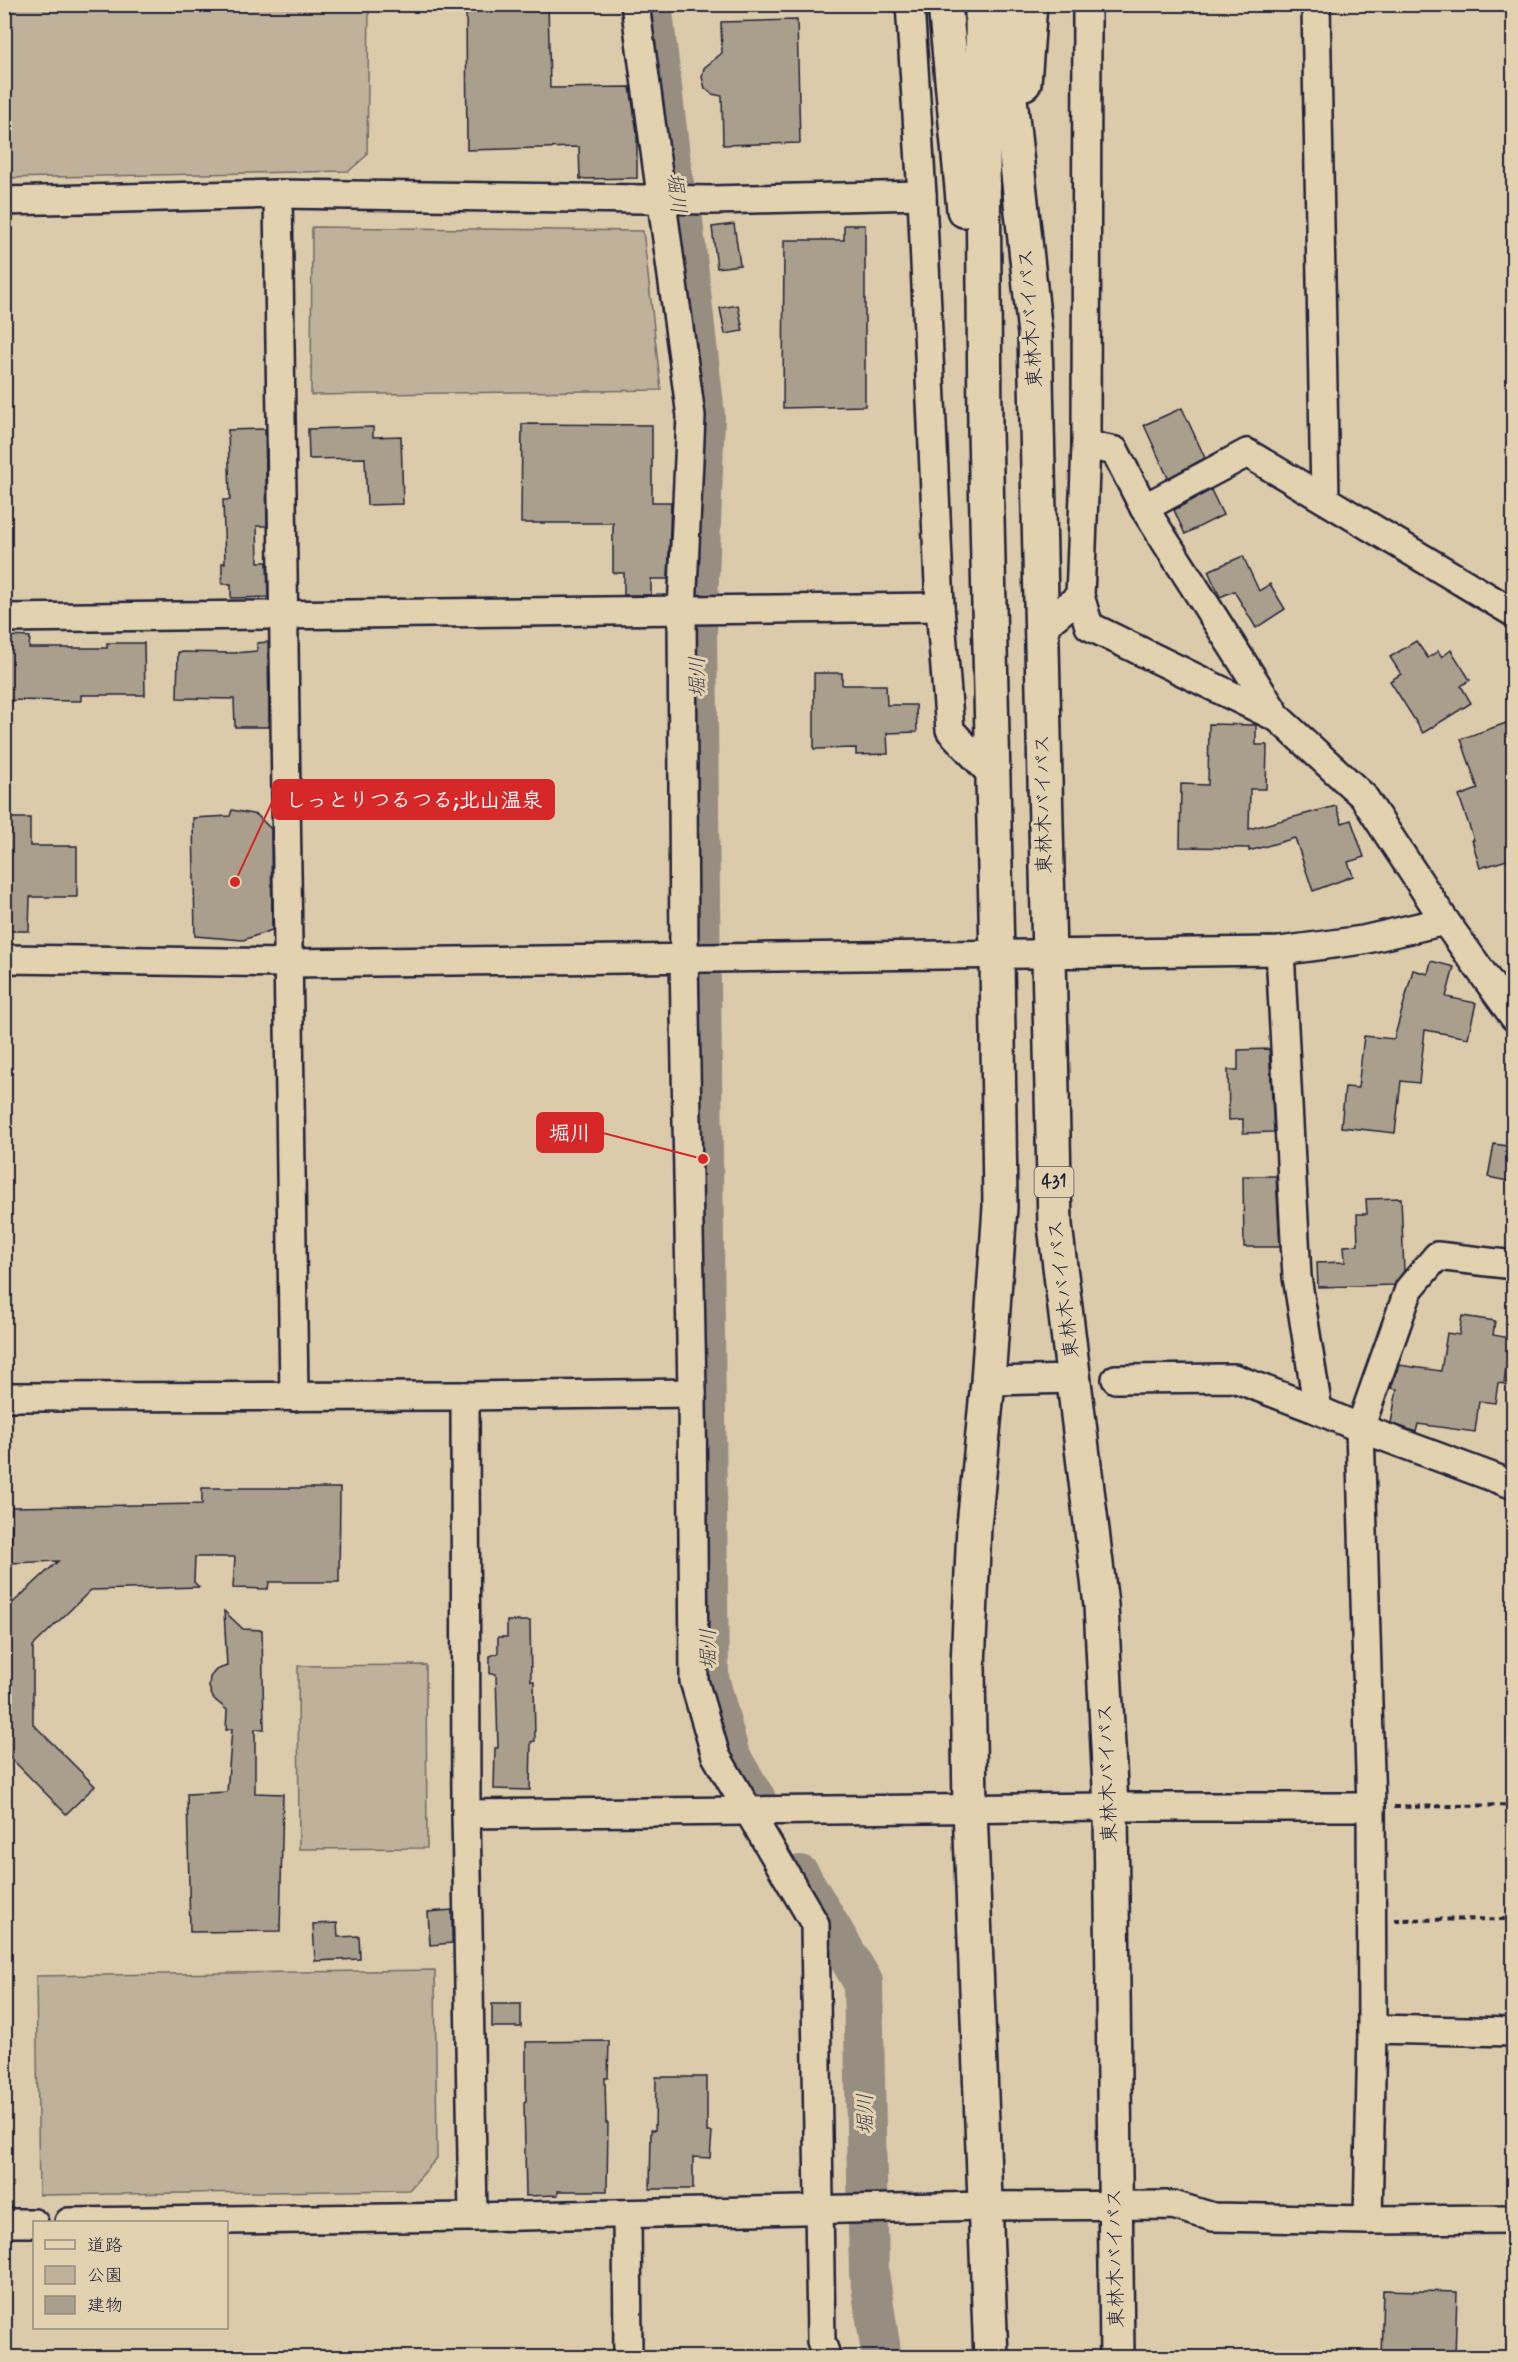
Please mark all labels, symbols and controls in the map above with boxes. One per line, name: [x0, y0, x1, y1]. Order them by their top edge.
water label: 堀川: [660, 170, 692, 216]
street label: 東林木バイパス: [1013, 247, 1049, 389]
water label: 堀川: [684, 656, 712, 698]
street label: 東林木バイパス: [1029, 734, 1059, 874]
callout: しっとりつるつる;北山温泉: [273, 780, 554, 819]
text: しっとりつるつる;北山温泉: [286, 787, 542, 815]
callout: 堀川: [537, 1113, 603, 1152]
text: 堀川: [549, 1120, 591, 1148]
road number: 431: [1034, 1167, 1074, 1197]
street label: 東林木バイパス: [1042, 1218, 1086, 1360]
water label: 堀川: [695, 1628, 723, 1670]
street label: 東林木バイパス: [1092, 1703, 1124, 1843]
water label: 堀川: [852, 2093, 880, 2135]
street label: 東林木バイパス: [1101, 2188, 1131, 2328]
legend: [33, 2221, 228, 2329]
text: 道路: [87, 2234, 123, 2258]
text: 公園: [87, 2264, 123, 2288]
text: 建物: [87, 2294, 123, 2318]

